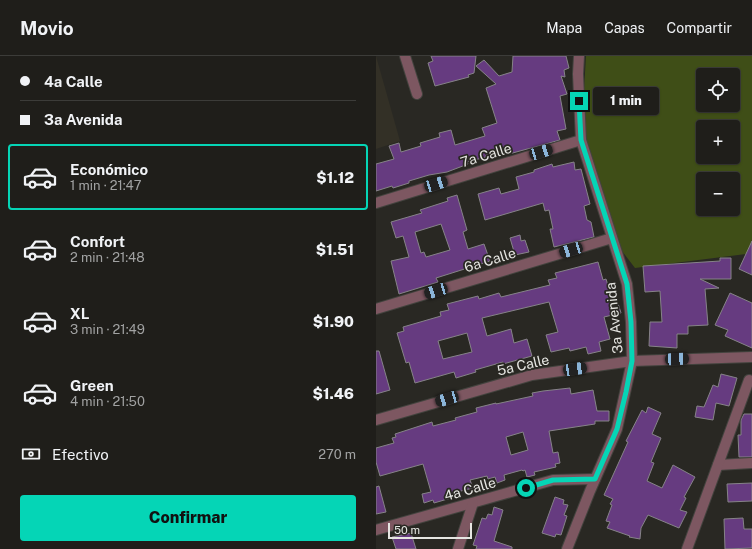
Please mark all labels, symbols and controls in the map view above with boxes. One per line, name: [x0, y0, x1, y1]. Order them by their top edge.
text: Movio: [20, 17, 74, 39]
text: Mapa: [546, 20, 582, 36]
text: Capas: [604, 20, 645, 36]
text: Compartir: [667, 20, 732, 36]
map controls: [696, 68, 740, 216]
button: locate: [696, 68, 740, 112]
text: 4a Calle: [44, 73, 103, 90]
callout: 1 min: [593, 87, 659, 115]
route end: [570, 92, 588, 110]
text: 1 min: [610, 93, 642, 108]
text: 3a Avenida: [44, 111, 122, 128]
button: +: [696, 120, 740, 164]
street label: 7a Calle: [458, 140, 514, 170]
car: [528, 143, 554, 161]
icon: car: [22, 159, 58, 195]
text: Económico: [70, 161, 148, 178]
text: $1.12: [316, 169, 354, 186]
button: −: [696, 172, 740, 216]
car: [423, 175, 449, 193]
text: 1 min · 21:47: [70, 178, 142, 193]
icon: car: [22, 231, 58, 267]
text: Confort: [70, 233, 125, 250]
text: $1.51: [316, 241, 354, 258]
car: [558, 241, 584, 259]
street label: 6a Calle: [462, 245, 518, 275]
text: 2 min · 21:48: [70, 250, 145, 265]
car: [423, 282, 449, 300]
street label: 3a Avenida: [602, 282, 626, 354]
icon: car: [22, 303, 58, 339]
text: XL: [70, 305, 89, 322]
text: $1.90: [313, 313, 354, 330]
text: 3 min · 21:49: [70, 322, 145, 337]
street label: 5a Calle: [495, 351, 551, 379]
car: [665, 353, 689, 365]
car: [562, 361, 588, 377]
icon: car: [22, 375, 58, 411]
text: Green: [70, 377, 114, 394]
text: $1.46: [313, 385, 354, 402]
car: [434, 390, 460, 408]
text: 4 min · 21:50: [70, 394, 145, 409]
icon: cash: [20, 443, 42, 465]
text: Efectivo: [52, 446, 109, 463]
text: 270 m: [318, 447, 356, 462]
street label: 4a Calle: [442, 474, 498, 504]
route start: [517, 479, 535, 497]
button: Confirmar: [20, 495, 356, 541]
scale bar: [388, 521, 472, 540]
text: 50 m: [394, 524, 420, 536]

